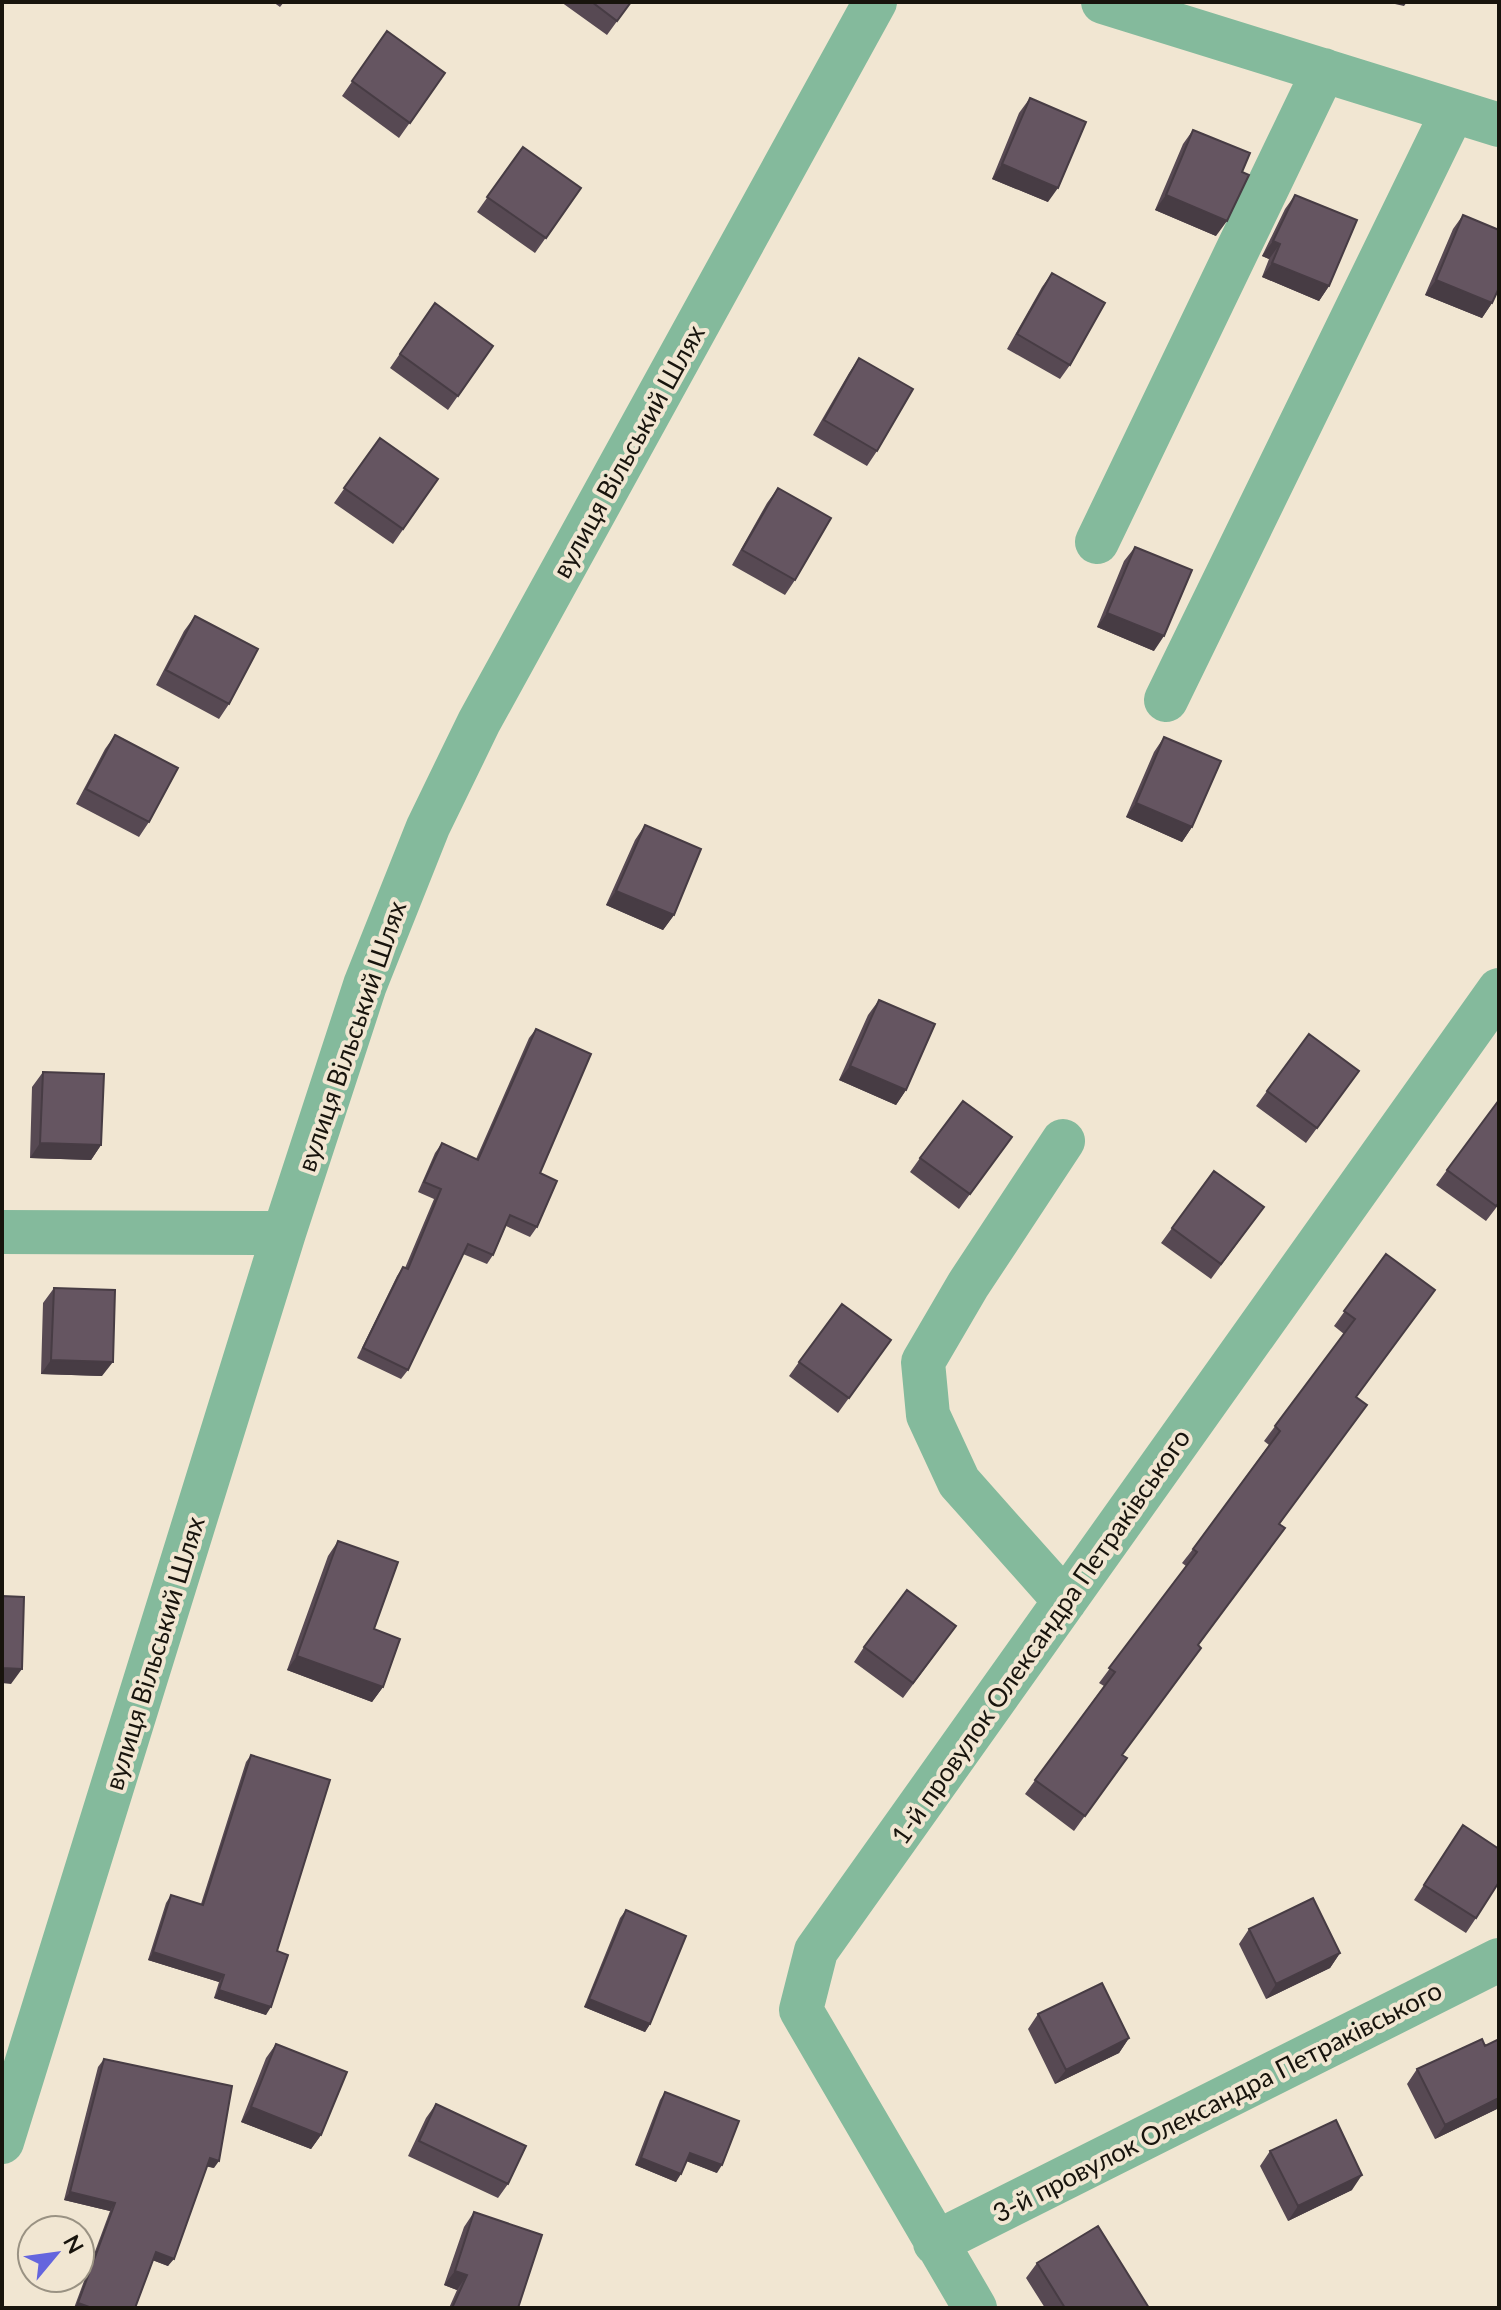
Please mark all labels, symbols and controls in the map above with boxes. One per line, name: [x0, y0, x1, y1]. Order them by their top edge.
street label: вулиця Вільський Шлях: [545, 319, 711, 583]
street label: вулиця Вільський Шлях: [290, 896, 412, 1176]
street label: 1-й провулок Олександра Петраківського: [884, 1422, 1196, 1850]
street label: вулиця Вільський Шлях: [97, 1512, 211, 1794]
street label: 3-й провулок Олександра Петраківського: [987, 1973, 1447, 2229]
north arrow: [16, 2214, 96, 2294]
text: N: [58, 2230, 90, 2258]

